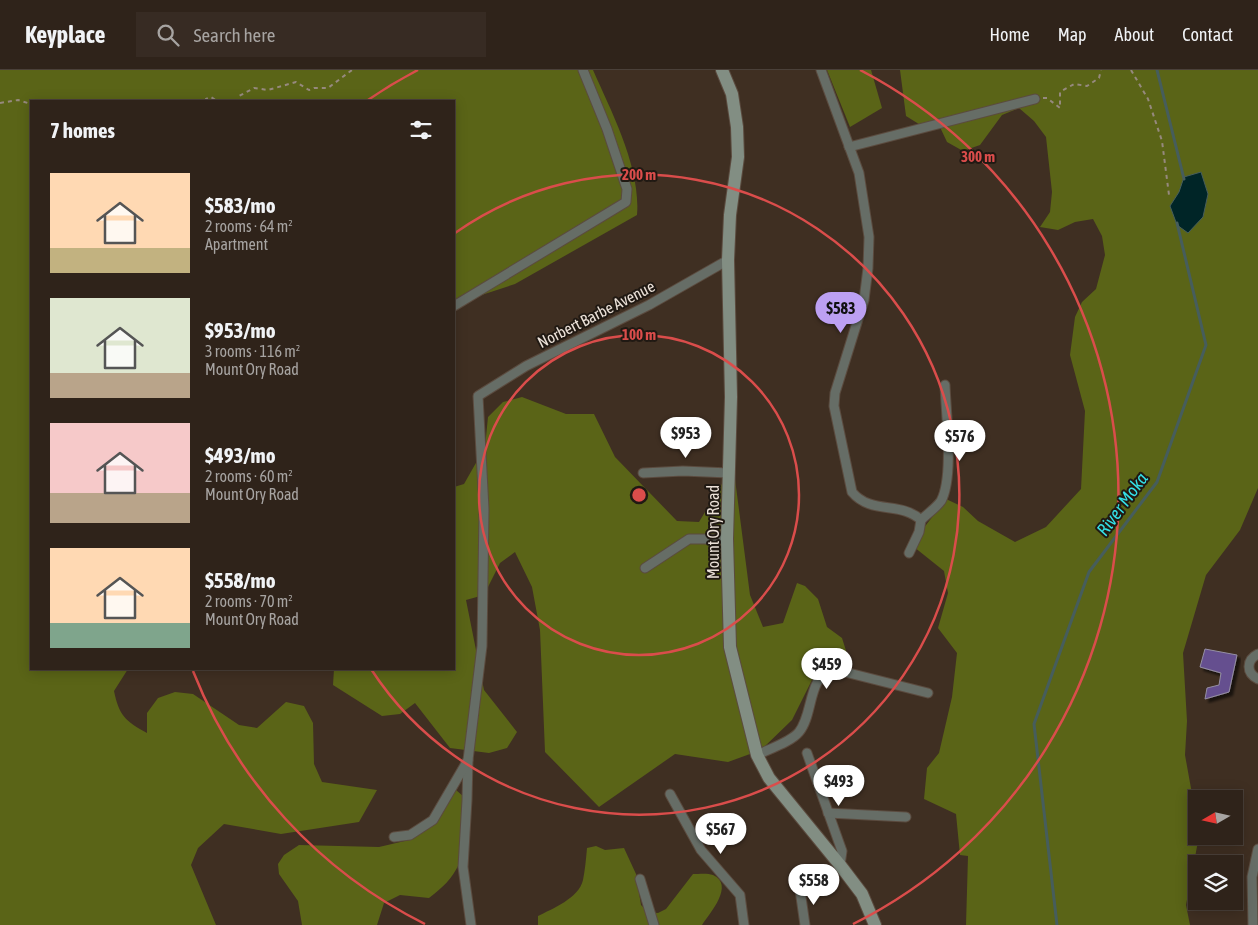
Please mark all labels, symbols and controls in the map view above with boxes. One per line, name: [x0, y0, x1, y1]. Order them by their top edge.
search box: [136, 12, 486, 57]
text: Keyplace: [25, 21, 106, 48]
icon: search: [154, 21, 182, 49]
text: Search here: [194, 24, 275, 46]
text: Home: [990, 24, 1030, 45]
text: Map: [1058, 24, 1087, 45]
text: About: [1115, 24, 1154, 45]
text: Contact: [1182, 24, 1233, 45]
icon: filters: [407, 116, 435, 144]
text: 7 homes: [50, 118, 115, 142]
text: 300 m: [961, 148, 995, 165]
text: 200 m: [622, 166, 656, 183]
icon: home: [90, 193, 150, 253]
text: $583/mo: [205, 193, 276, 217]
text: 2 rooms · 64 m²: [205, 217, 293, 235]
text: Apartment: [205, 235, 268, 253]
street label: Norbert Barbe Avenue: [534, 277, 658, 351]
pin: $583: [811, 292, 871, 334]
text: $583: [826, 299, 856, 317]
icon: home: [90, 318, 150, 378]
text: $953/mo: [205, 318, 276, 342]
text: 100 m: [622, 326, 656, 343]
text: 3 rooms · 116 m²: [205, 342, 300, 360]
text: Mount Ory Road: [205, 360, 299, 378]
pin: $953: [656, 416, 716, 459]
pin: $576: [930, 420, 990, 462]
text: $953: [671, 424, 701, 442]
text: $576: [945, 427, 975, 445]
icon: home: [90, 443, 150, 503]
text: $493/mo: [205, 443, 276, 467]
text: 2 rooms · 60 m²: [205, 467, 293, 485]
water label: River Moka: [1092, 468, 1152, 540]
text: Mount Ory Road: [205, 485, 299, 503]
street label: Mount Ory Road: [704, 485, 723, 579]
centre of rings: [630, 486, 648, 504]
icon: home: [90, 568, 150, 628]
text: $558/mo: [205, 568, 276, 592]
text: 2 rooms · 70 m²: [205, 592, 293, 610]
text: Mount Ory Road: [205, 610, 299, 628]
pin: $459: [797, 648, 857, 690]
text: $459: [812, 655, 842, 673]
pin: $493: [809, 764, 869, 807]
text: $493: [824, 772, 854, 790]
north arrow: [1188, 790, 1242, 845]
map controls: [1188, 790, 1243, 910]
pin: $567: [691, 812, 751, 855]
text: $567: [706, 820, 736, 838]
button: layers: [1188, 855, 1243, 910]
pin: $558: [784, 864, 844, 906]
text: $558: [799, 871, 829, 889]

